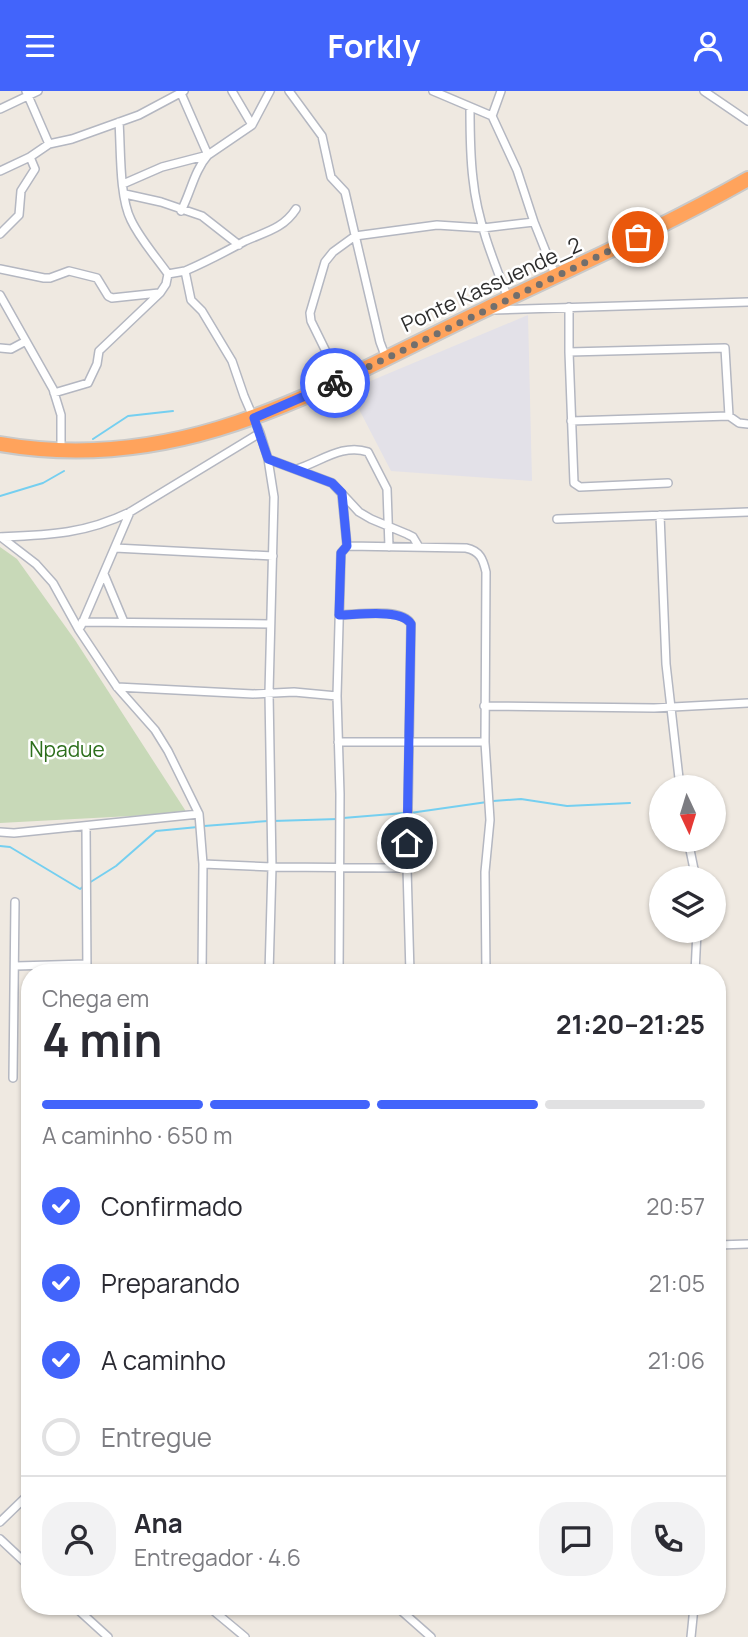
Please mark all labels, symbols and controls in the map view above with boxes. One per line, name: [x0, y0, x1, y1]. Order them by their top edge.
text: Forkly: [328, 24, 420, 68]
icon: menu: [21, 27, 59, 65]
icon: person: [689, 27, 727, 65]
pin: [608, 207, 668, 267]
icon: bag: [619, 218, 657, 256]
street label: Ponte Kassuende_2: [396, 230, 586, 338]
courier: [300, 348, 370, 418]
icon: bike: [316, 364, 354, 402]
park label: Npadue: [29, 735, 105, 763]
north arrow: [649, 775, 726, 852]
map controls: [649, 775, 726, 943]
pin: [377, 813, 437, 873]
icon: home: [388, 824, 426, 862]
button: layers: [649, 866, 726, 943]
text: Chega em: [42, 982, 149, 1014]
text: 21:20–21:25: [556, 1006, 705, 1042]
text: 4 min: [42, 1008, 162, 1071]
text: A caminho · 650 m: [42, 1119, 233, 1151]
icon: check: [42, 1187, 80, 1225]
text: Confirmado: [101, 1188, 243, 1224]
text: 20:57: [646, 1190, 705, 1222]
icon: check: [42, 1264, 80, 1302]
text: Preparando: [101, 1265, 240, 1301]
text: 21:05: [649, 1267, 705, 1299]
icon: check: [42, 1341, 80, 1379]
text: A caminho: [101, 1342, 226, 1378]
text: 21:06: [648, 1344, 705, 1376]
text: Entregue: [101, 1419, 212, 1455]
button: person: [42, 1502, 116, 1576]
button: chat: [539, 1502, 613, 1576]
button: phone: [631, 1502, 705, 1576]
text: Ana: [134, 1505, 183, 1541]
text: Entregador · 4.6: [134, 1541, 301, 1573]

